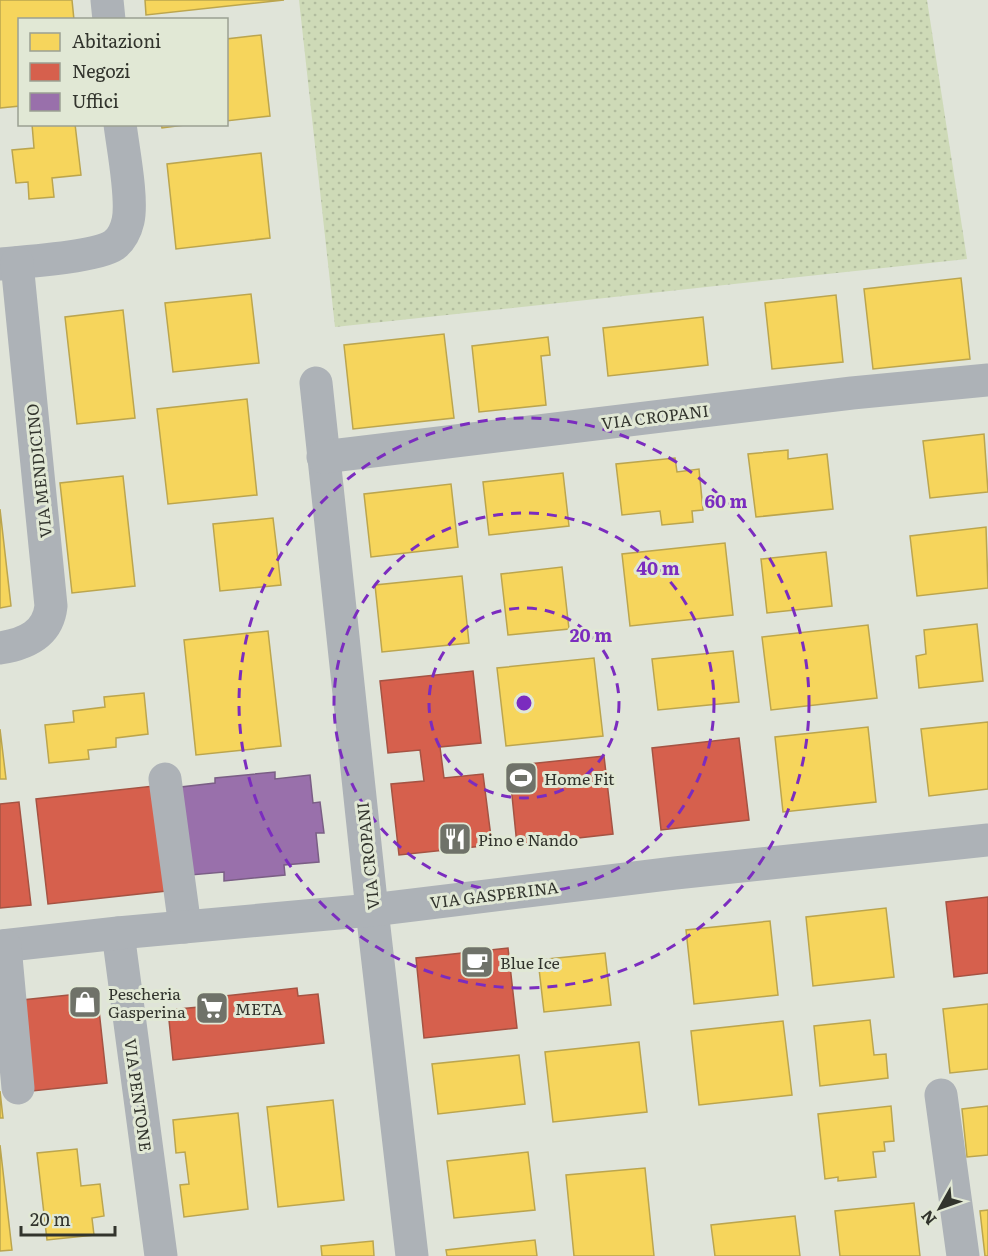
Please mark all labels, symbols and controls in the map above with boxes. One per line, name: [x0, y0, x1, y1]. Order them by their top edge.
legend: [18, 18, 228, 126]
text: Abitazioni: [72, 27, 161, 54]
text: Negozi: [72, 57, 130, 84]
text: Uffici: [72, 87, 119, 114]
street label: VIA CROPANI: [600, 398, 710, 434]
street label: VIA MENDICINO: [19, 403, 57, 539]
text: 60 m: [704, 487, 748, 514]
text: 40 m: [636, 554, 680, 581]
text: 20 m: [570, 621, 612, 648]
centre of rings: [514, 693, 534, 713]
sports icon: Home Fit: [503, 760, 539, 796]
place label: Home Fit: [544, 766, 615, 790]
street label: VIA CROPANI: [349, 801, 385, 911]
restaurant icon: Pino e Nando: [437, 821, 473, 857]
place label: Pino e Nando: [478, 827, 578, 851]
street label: VIA GASPERINA: [429, 874, 560, 914]
cafe icon: Blue Ice: [459, 944, 495, 980]
place label: Blue Ice: [500, 950, 560, 974]
place label: Pescheria Gasperina: [108, 981, 186, 1023]
shop icon: Pescheria Gasperina: [67, 984, 103, 1020]
supermarket icon: META: [194, 990, 230, 1026]
place label: META: [235, 996, 283, 1020]
street label: VIA PENTONE: [119, 1037, 159, 1153]
north arrow: [910, 1178, 970, 1238]
scale bar: [21, 1199, 116, 1237]
text: 20 m: [30, 1205, 71, 1232]
text: N: [914, 1205, 941, 1231]

